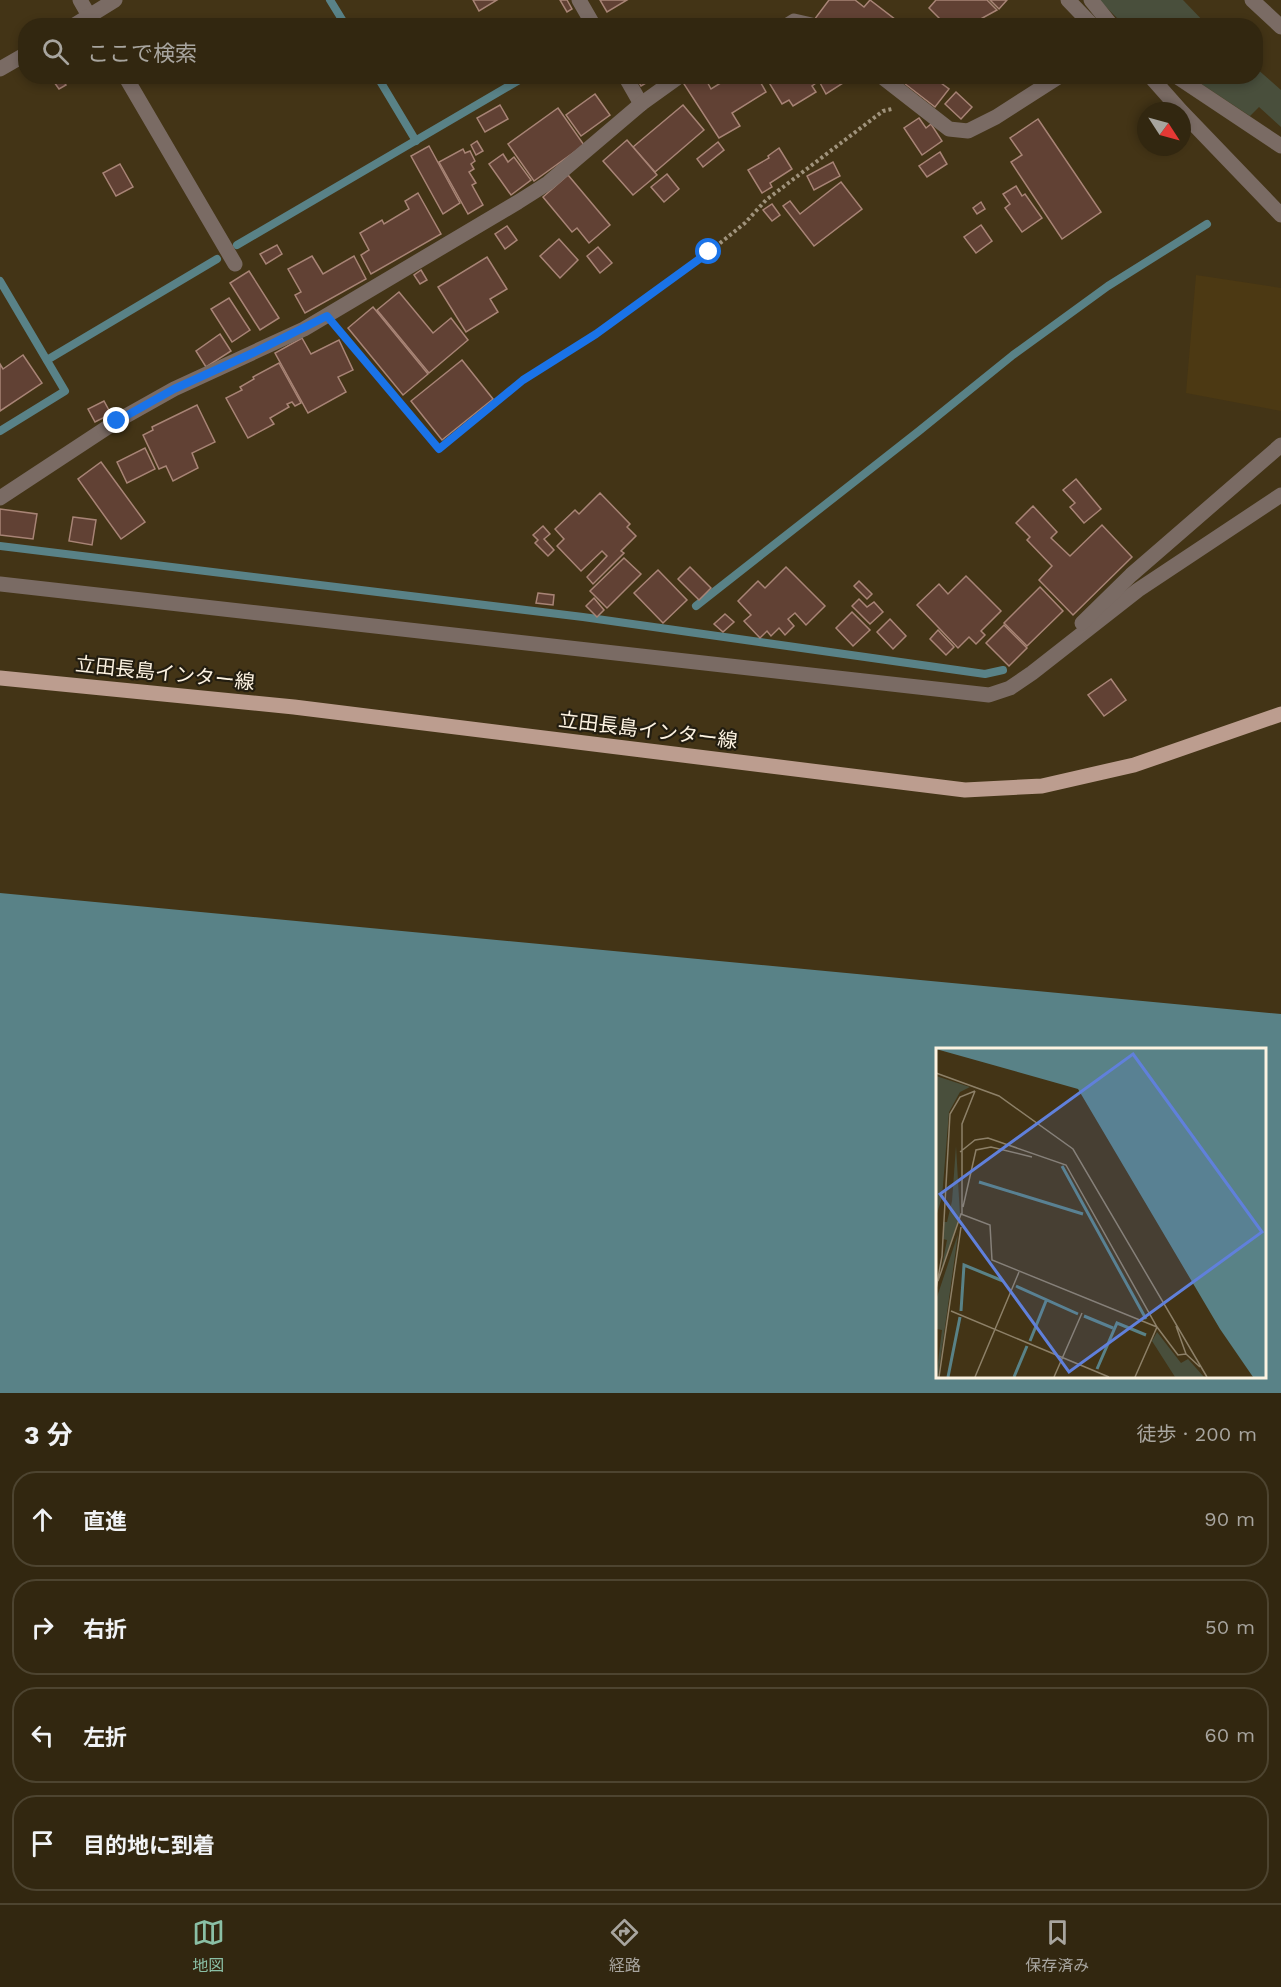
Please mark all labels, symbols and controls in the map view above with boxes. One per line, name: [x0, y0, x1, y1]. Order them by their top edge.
search box: [18, 18, 1263, 84]
icon: search: [39, 35, 72, 68]
text: ここで検索: [87, 41, 197, 66]
north arrow: [1137, 102, 1191, 156]
route start: [695, 238, 721, 264]
route end: [103, 407, 129, 433]
street label: 立田長島インター線: [74, 652, 256, 694]
street label: 立田長島インター線: [557, 707, 739, 753]
inset map: [936, 1048, 1266, 1378]
text: 3 分: [24, 1420, 73, 1450]
text: 徒歩 · 200 m: [1136, 1422, 1257, 1446]
icon: ahead: [26, 1503, 59, 1536]
text: 90 m: [1204, 1507, 1255, 1531]
text: 直進: [83, 1509, 127, 1534]
icon: right: [26, 1611, 59, 1644]
text: 50 m: [1205, 1615, 1255, 1639]
text: 右折: [83, 1617, 127, 1642]
icon: left: [26, 1719, 59, 1752]
text: 60 m: [1205, 1723, 1255, 1747]
text: 左折: [83, 1725, 127, 1750]
icon: arrive: [26, 1827, 59, 1860]
text: 目的地に到着: [83, 1833, 215, 1858]
tab: 地図: [192, 1916, 225, 1976]
tab: 経路: [608, 1916, 641, 1976]
tab: 保存済み: [1025, 1916, 1089, 1976]

